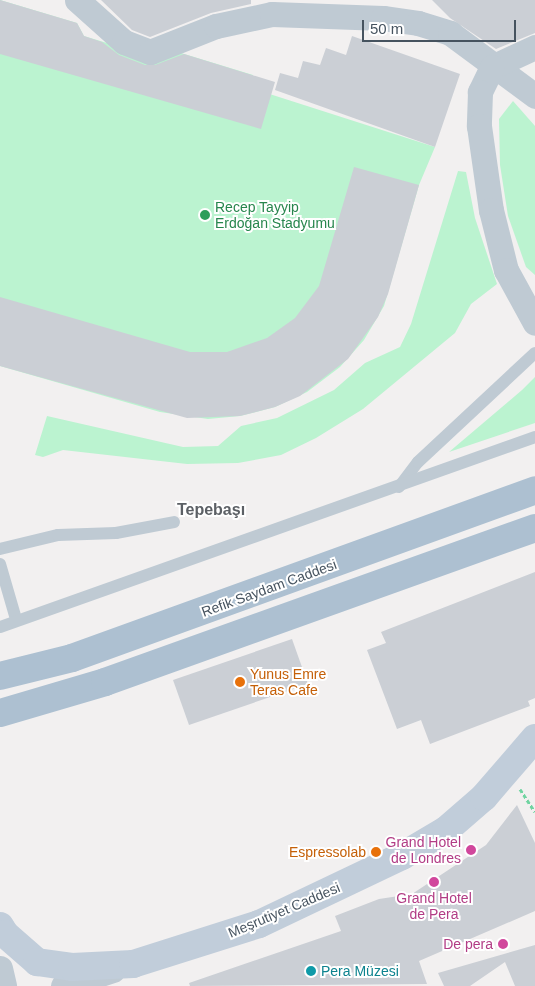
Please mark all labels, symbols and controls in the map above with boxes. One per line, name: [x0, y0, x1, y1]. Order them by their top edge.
scale bar: [365, 10, 519, 42]
text: 50 m: [370, 20, 403, 37]
place label: Recep Tayyip Erdoğan Stadyumu: [215, 199, 335, 232]
marker: Recep Tayyip Erdoğan Stadyumu: [199, 209, 211, 221]
district label: Tepebaşı: [177, 500, 245, 520]
street label: Refik Saydam Caddesi: [199, 556, 339, 620]
place label: Yunus Emre Teras Cafe: [250, 666, 326, 699]
marker: Yunus Emre Teras Cafe: [234, 676, 246, 688]
place label: Grand Hotel de Londres: [386, 834, 461, 866]
place label: Espressolab: [289, 844, 366, 860]
marker: Grand Hotel de Londres: [465, 844, 477, 856]
marker: Espressolab: [370, 846, 382, 858]
marker: Grand Hotel de Pera: [428, 876, 440, 888]
street label: Meşrutiyet Caddesi: [226, 879, 342, 941]
place label: Grand Hotel de Pera: [396, 890, 472, 922]
place label: De pera: [443, 936, 493, 952]
marker: De pera: [497, 938, 509, 950]
place label: Pera Müzesi: [321, 963, 399, 979]
marker: Pera Müzesi: [305, 965, 317, 977]

